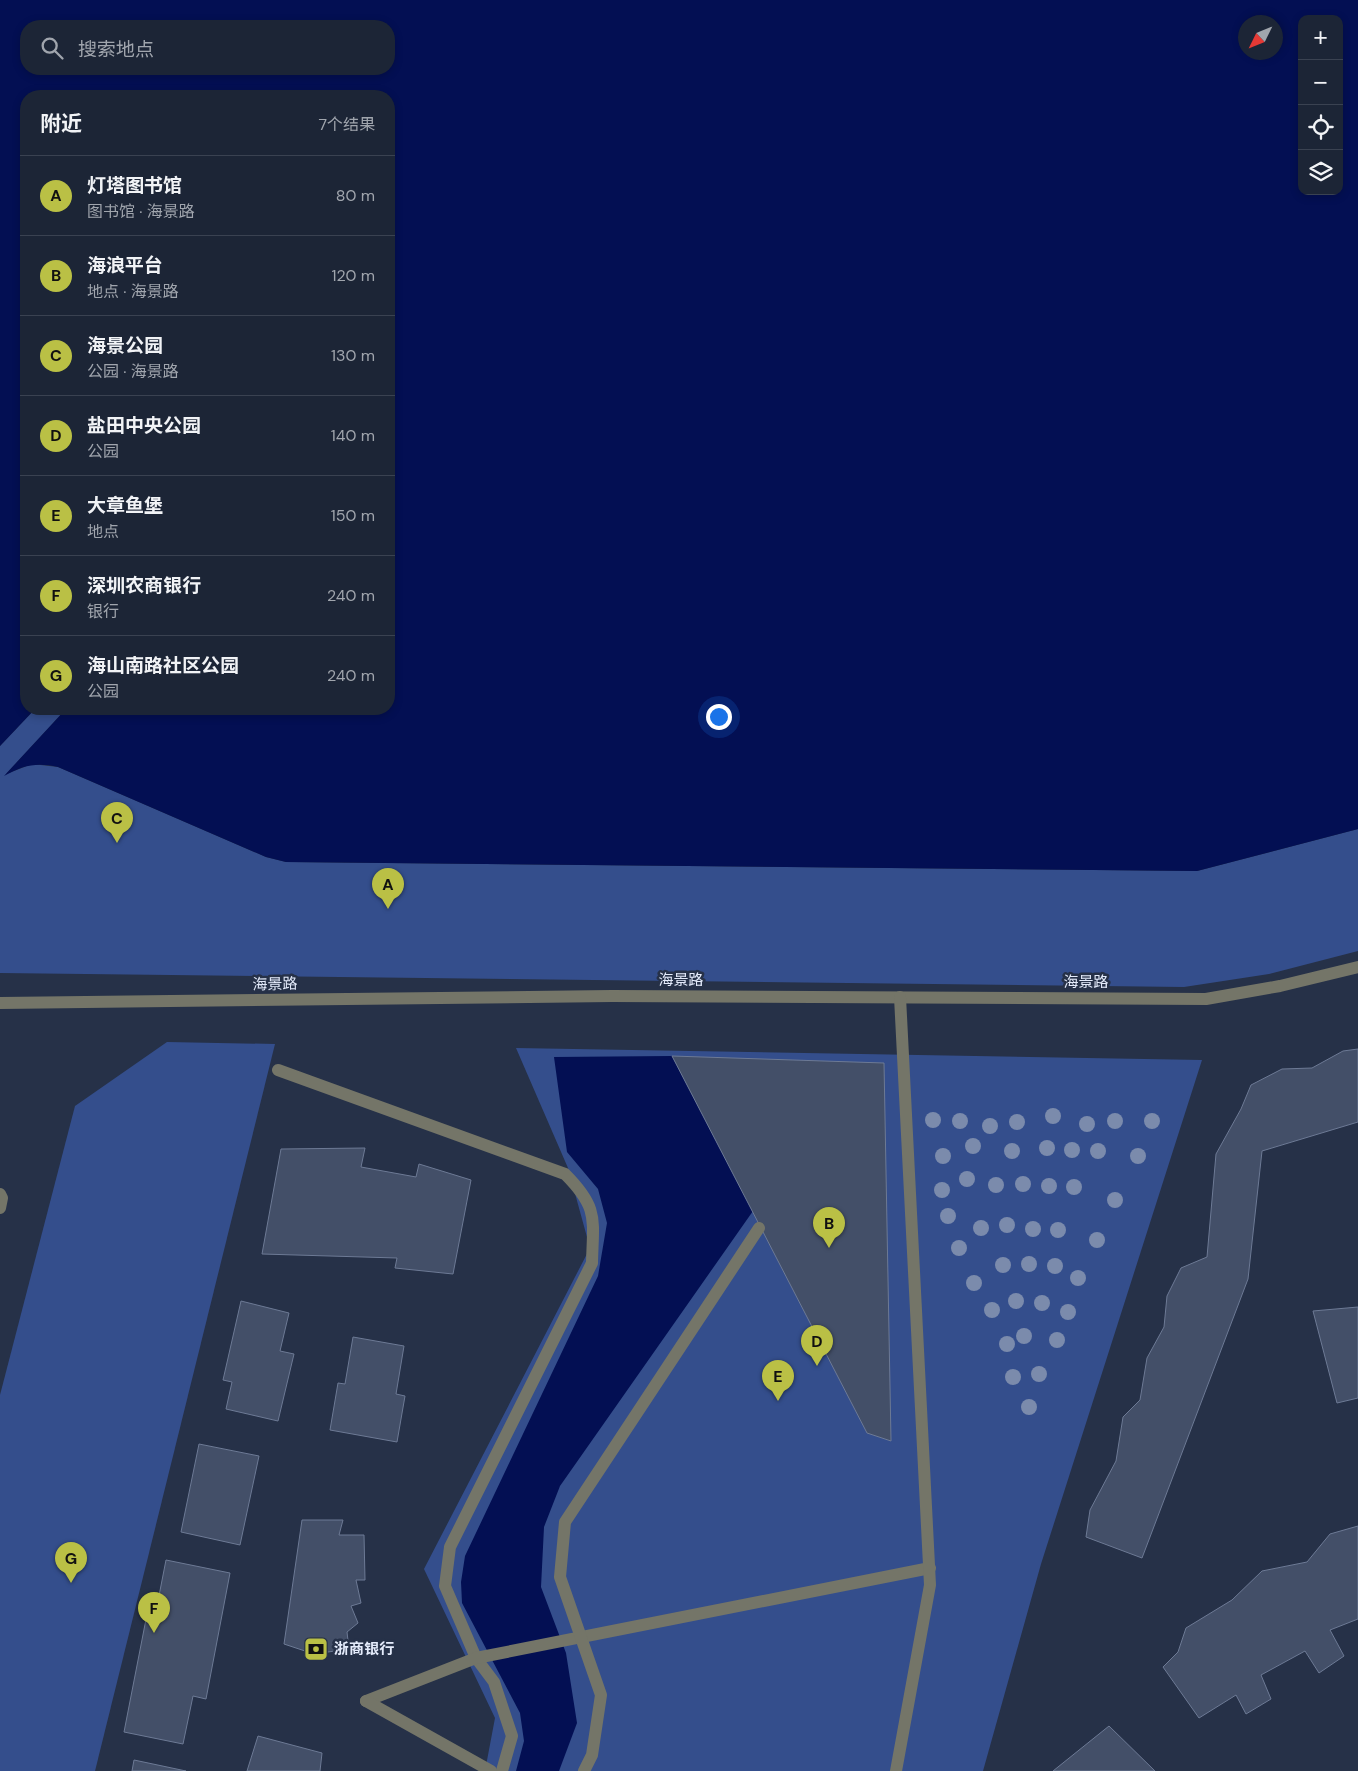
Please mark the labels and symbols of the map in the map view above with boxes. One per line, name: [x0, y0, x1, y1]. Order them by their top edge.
north arrow: [1238, 15, 1283, 60]
your location: [706, 704, 732, 730]
pin: C: [101, 802, 133, 843]
pin: A: [372, 868, 404, 909]
street label: 海景路: [658, 970, 704, 990]
street label: 海景路: [1063, 972, 1109, 992]
street label: 海景路: [252, 974, 298, 994]
pin: B: [813, 1207, 845, 1248]
pin: D: [801, 1325, 833, 1366]
pin: E: [762, 1360, 794, 1401]
pin: G: [55, 1542, 87, 1583]
pin: F: [138, 1592, 170, 1633]
bank icon: 浙商银行: [303, 1636, 329, 1662]
place label: 浙商银行: [334, 1639, 394, 1659]

